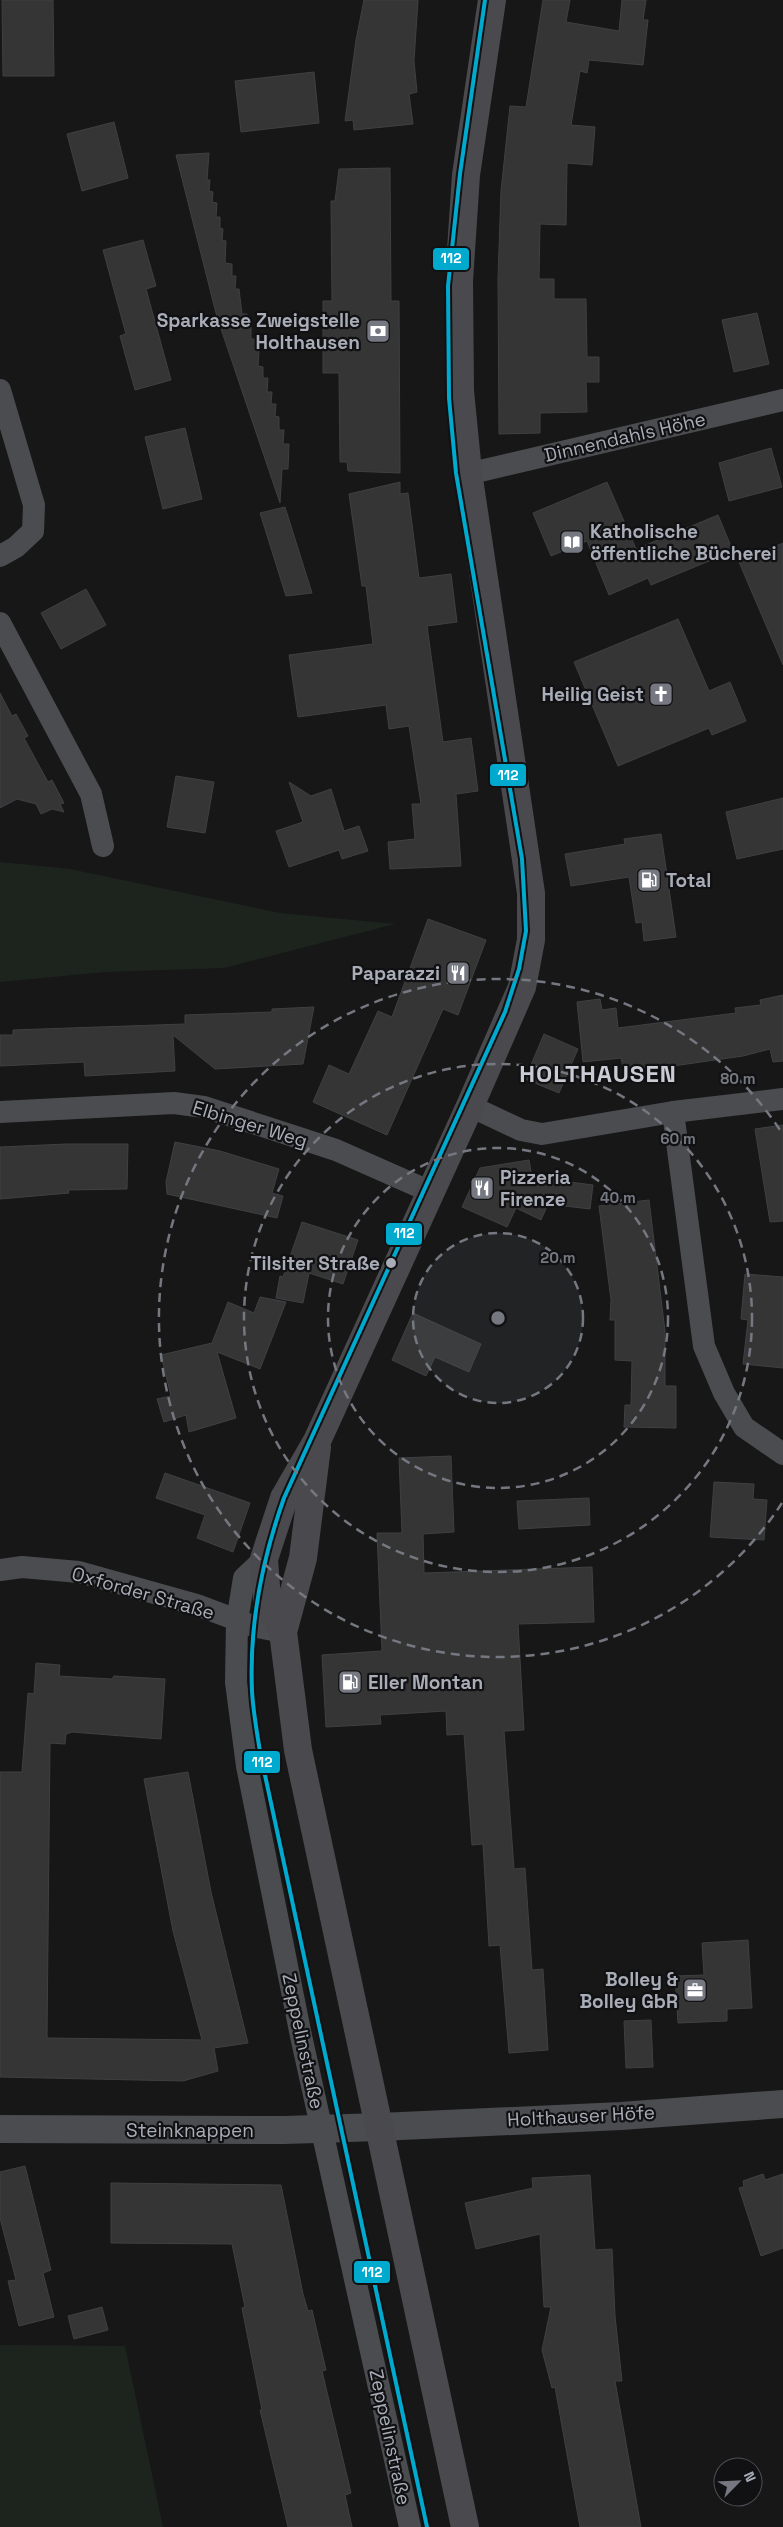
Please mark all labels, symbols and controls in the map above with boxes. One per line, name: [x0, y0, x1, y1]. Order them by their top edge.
line badge: 112: [432, 247, 470, 271]
text: 112: [441, 249, 461, 267]
place label: Sparkasse Zweigstelle Holthausen: [157, 308, 360, 355]
bank icon: Sparkasse Zweigstelle Holthausen: [365, 318, 391, 344]
street label: Dinnendahls Höhe: [542, 406, 708, 468]
place label: Katholische öffentliche Bücherei: [590, 519, 777, 566]
library icon: Katholische öffentliche Bücherei: [559, 529, 585, 555]
church icon: Heilig Geist: [648, 681, 674, 707]
place label: Heilig Geist: [541, 682, 644, 707]
line badge: 112: [489, 763, 527, 787]
text: 112: [498, 766, 518, 784]
fuel station icon: Total: [636, 867, 662, 893]
place label: Total: [666, 868, 711, 893]
restaurant icon: Paparazzi: [445, 960, 471, 986]
place label: Paparazzi: [352, 961, 440, 986]
district label: HOLTHAUSEN: [519, 1058, 677, 1089]
text: 80 m: [720, 1069, 756, 1088]
street label: Elbinger Weg: [189, 1095, 311, 1153]
text: 60 m: [660, 1129, 696, 1148]
place label: Pizzeria Firenze: [500, 1165, 571, 1212]
restaurant icon: Pizzeria Firenze: [469, 1175, 495, 1201]
text: 40 m: [600, 1188, 636, 1207]
line badge: 112: [385, 1222, 423, 1246]
text: 112: [394, 1224, 414, 1242]
text: 20 m: [540, 1248, 576, 1267]
place label: Tilsiter Straße: [251, 1251, 380, 1276]
marker: Tilsiter Straße: [384, 1256, 398, 1270]
centre of rings: [489, 1309, 507, 1327]
street label: Oxforder Straße: [69, 1561, 217, 1625]
fuel station icon: Eller Montan: [337, 1669, 363, 1695]
place label: Eller Montan: [368, 1670, 483, 1695]
line badge: 112: [243, 1750, 281, 1774]
text: 112: [252, 1753, 272, 1771]
place label: Bolley & Bolley GbR: [579, 1967, 678, 2014]
street label: Zeppelinstraße: [276, 1971, 330, 2111]
office icon: Bolley & Bolley GbR: [682, 1977, 708, 2003]
street label: Holthauser Höfe: [506, 2100, 656, 2132]
street label: Steinknappen: [126, 2118, 254, 2143]
line badge: 112: [353, 2260, 391, 2284]
text: 112: [362, 2263, 382, 2281]
street label: Zeppelinstraße: [363, 2367, 417, 2507]
north arrow: [713, 2457, 763, 2507]
text: N: [740, 2469, 760, 2485]

